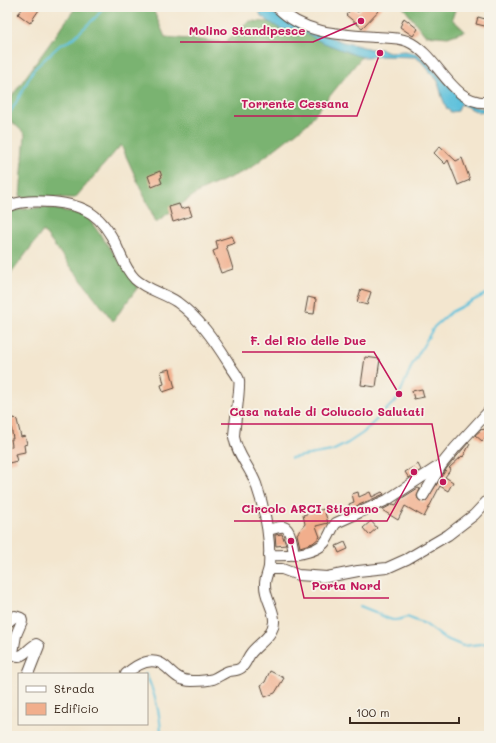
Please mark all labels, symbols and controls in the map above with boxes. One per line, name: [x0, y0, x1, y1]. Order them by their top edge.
callout: Molino Standipesce: [180, 18, 313, 42]
text: Molino Standipesce: [189, 22, 305, 38]
callout: Torrente Cessana: [234, 92, 357, 116]
text: Torrente Cessana: [241, 95, 349, 111]
callout: F. del Rio delle Due: [242, 328, 374, 352]
text: F. del Rio delle Due: [250, 332, 366, 348]
callout: Casa natale di Coluccio Salutati: [221, 400, 432, 424]
text: Casa natale di Coluccio Salutati: [229, 403, 425, 419]
callout: Circolo ARCI Stignano: [234, 497, 387, 521]
text: Circolo ARCI Stignano: [241, 500, 379, 516]
callout: Porta Nord: [304, 574, 389, 598]
text: Porta Nord: [312, 577, 381, 593]
legend: [18, 673, 148, 725]
text: Strada: [54, 680, 95, 696]
scale bar: [350, 699, 459, 725]
text: Edificio: [54, 700, 98, 716]
text: 100 m: [356, 704, 390, 720]

